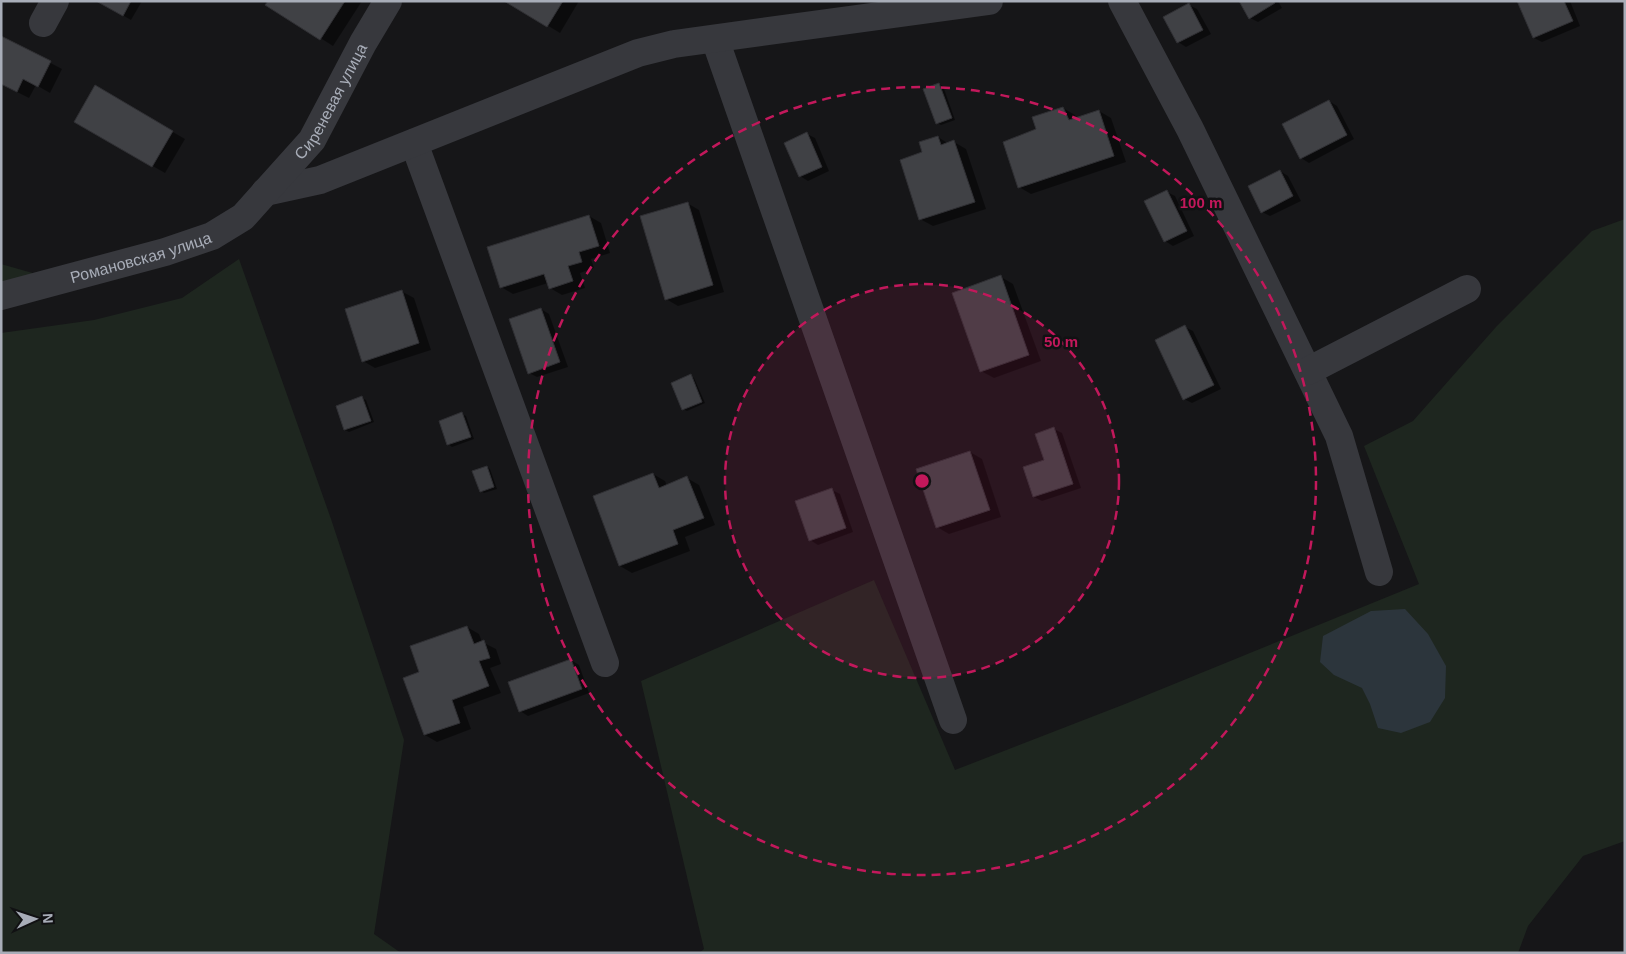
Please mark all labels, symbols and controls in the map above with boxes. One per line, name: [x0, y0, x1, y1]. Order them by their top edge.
street label: Сиреневая улица: [291, 41, 370, 163]
text: 100 m: [1180, 194, 1222, 211]
street label: Романовская улица: [68, 229, 214, 286]
text: 50 m: [1044, 333, 1078, 350]
centre of rings: [913, 472, 931, 490]
north arrow: [10, 894, 60, 944]
text: N: [40, 913, 56, 924]

